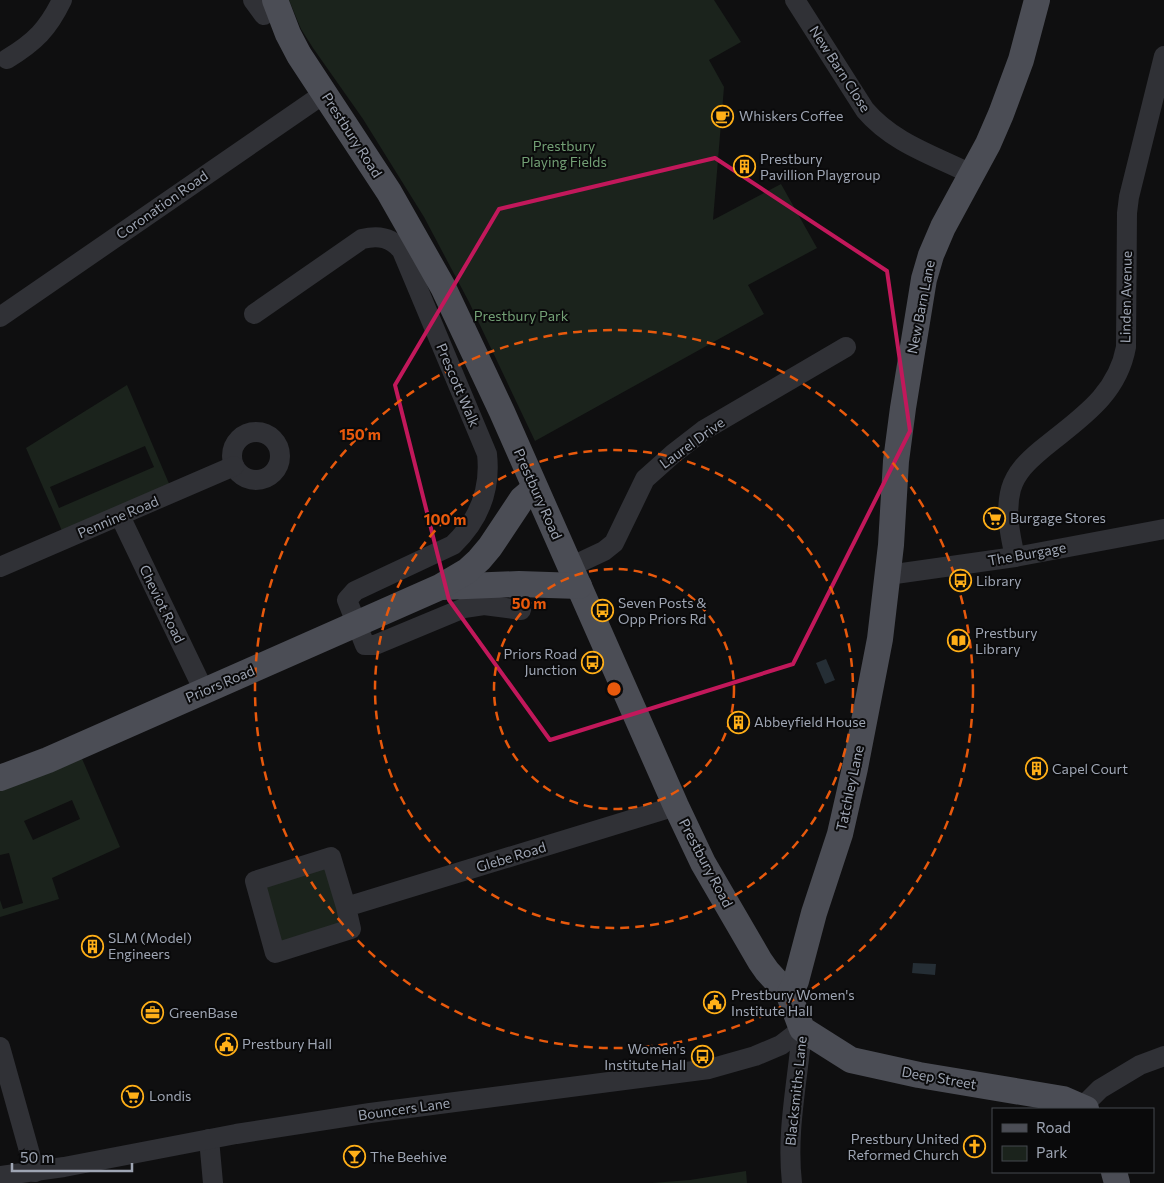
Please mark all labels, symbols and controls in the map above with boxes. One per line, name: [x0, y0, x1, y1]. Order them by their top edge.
street label: New Barn Close: [806, 22, 875, 115]
street label: Prestbury Road: [319, 89, 386, 180]
cafe icon: Whiskers Coffee: [711, 104, 735, 128]
place label: Whiskers Coffee: [739, 107, 843, 124]
park label: Prestbury Playing Fields: [521, 137, 607, 170]
place label: Prestbury Pavillion Playgroup: [760, 150, 880, 183]
building icon: Prestbury Pavillion Playgroup: [732, 155, 756, 179]
street label: Coronation Road: [113, 167, 211, 243]
street label: Linden Avenue: [1116, 251, 1135, 343]
street label: New Barn Lane: [903, 259, 938, 355]
park label: Prestbury Park: [474, 307, 569, 324]
street label: Prescott Walk: [433, 340, 484, 430]
street label: Laurel Drive: [656, 413, 727, 472]
text: 150 m: [339, 425, 381, 443]
street label: Prestbury Road: [511, 446, 566, 542]
street label: Pennine Road: [75, 492, 161, 541]
supermarket icon: Burgage Stores: [982, 506, 1006, 530]
place label: Burgage Stores: [1010, 509, 1106, 526]
text: 100 m: [424, 510, 466, 528]
street label: The Burgage: [986, 538, 1067, 569]
street label: Cheviot Road: [136, 562, 189, 646]
bus stop icon: Library: [948, 569, 972, 593]
place label: Library: [976, 572, 1022, 589]
text: 50 m: [512, 594, 546, 612]
place label: Seven Posts & Opp Priors Rd: [618, 594, 707, 627]
bus stop icon: Seven Posts & Opp Priors Rd: [590, 599, 614, 623]
place label: Prestbury Library: [975, 624, 1038, 657]
library icon: Prestbury Library: [947, 629, 971, 653]
place label: Priors Road Junction: [504, 645, 577, 678]
bus stop icon: Priors Road Junction: [581, 650, 605, 674]
street label: Priors Road: [183, 661, 257, 706]
centre of rings: [605, 680, 623, 698]
building icon: Abbeyfield House: [726, 710, 750, 734]
place label: Abbeyfield House: [754, 713, 866, 730]
street label: Tatchley Lane: [832, 744, 867, 832]
building icon: Capel Court: [1024, 757, 1048, 781]
place label: Capel Court: [1052, 760, 1128, 777]
street label: Prestbury Road: [676, 816, 737, 910]
street label: Glebe Road: [474, 838, 548, 875]
place label: SLM (Model) Engineers: [108, 929, 192, 962]
building icon: SLM (Model) Engineers: [80, 934, 104, 958]
place label: Prestbury Women's Institute Hall: [731, 986, 855, 1019]
public building icon: Prestbury Women's Institute Hall: [703, 991, 727, 1015]
office icon: GreenBase: [141, 1001, 165, 1025]
place label: GreenBase: [169, 1004, 238, 1021]
public building icon: Prestbury Hall: [214, 1032, 238, 1056]
place label: Prestbury Hall: [242, 1035, 332, 1052]
street label: Blacksmiths Lane: [781, 1035, 810, 1147]
place label: Women's Institute Hall: [604, 1040, 686, 1073]
bus stop icon: Women's Institute Hall: [690, 1045, 714, 1069]
street label: Deep Street: [900, 1063, 978, 1092]
supermarket icon: Londis: [121, 1084, 145, 1108]
place label: Londis: [149, 1087, 191, 1104]
street label: Bouncers Lane: [357, 1094, 451, 1123]
legend: [992, 1108, 1154, 1173]
text: Road: [1036, 1118, 1071, 1136]
place label: Prestbury United Reformed Church: [848, 1130, 959, 1163]
church icon: Prestbury United Reformed Church: [963, 1135, 987, 1159]
scale bar: [12, 1140, 132, 1172]
text: Park: [1036, 1143, 1067, 1161]
bar icon: The Beehive: [342, 1145, 366, 1169]
text: 50 m: [20, 1148, 54, 1166]
place label: The Beehive: [370, 1148, 447, 1165]

